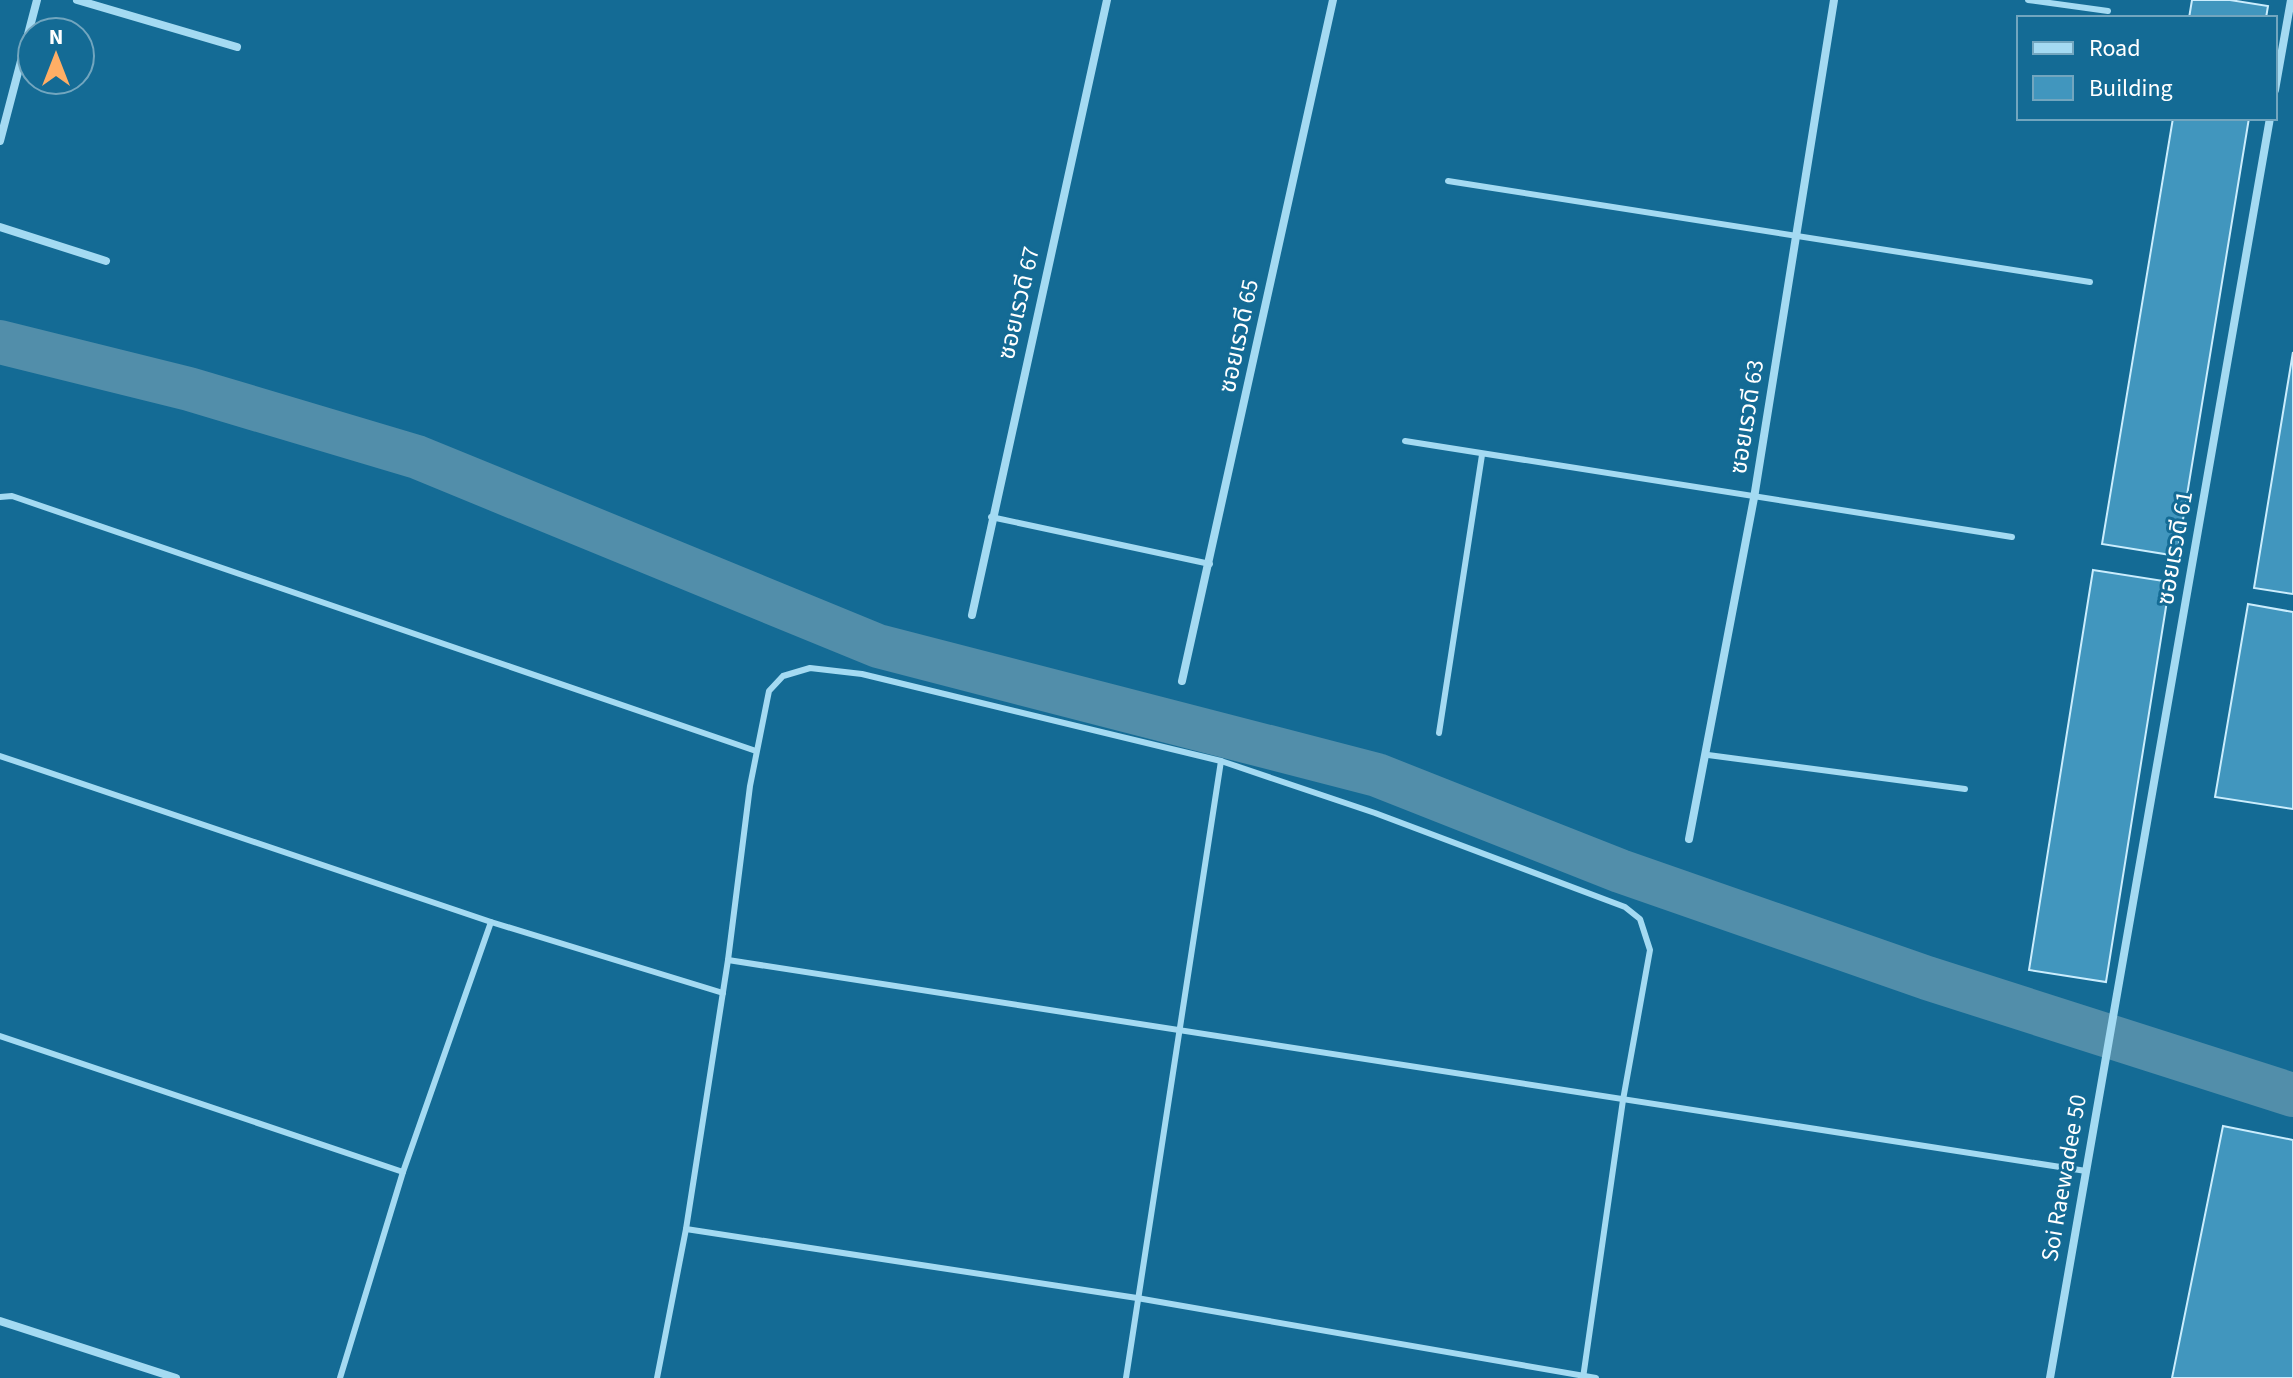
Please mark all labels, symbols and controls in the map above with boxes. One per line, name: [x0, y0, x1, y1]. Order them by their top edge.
north arrow: [16, 16, 96, 96]
legend: [2017, 16, 2277, 120]
text: N: [49, 21, 63, 53]
text: Road: [2089, 31, 2141, 66]
text: Building: [2089, 71, 2173, 106]
street label: ซอยเรวดี 67: [989, 243, 1049, 363]
street label: ซอยเรวดี 65: [1210, 276, 1268, 396]
street label: ซอยเรวดี 63: [1721, 357, 1773, 477]
street label: ซอยเรวดี 61: [2148, 488, 2202, 608]
street label: Soi Raewadee 50: [2032, 1092, 2096, 1264]

